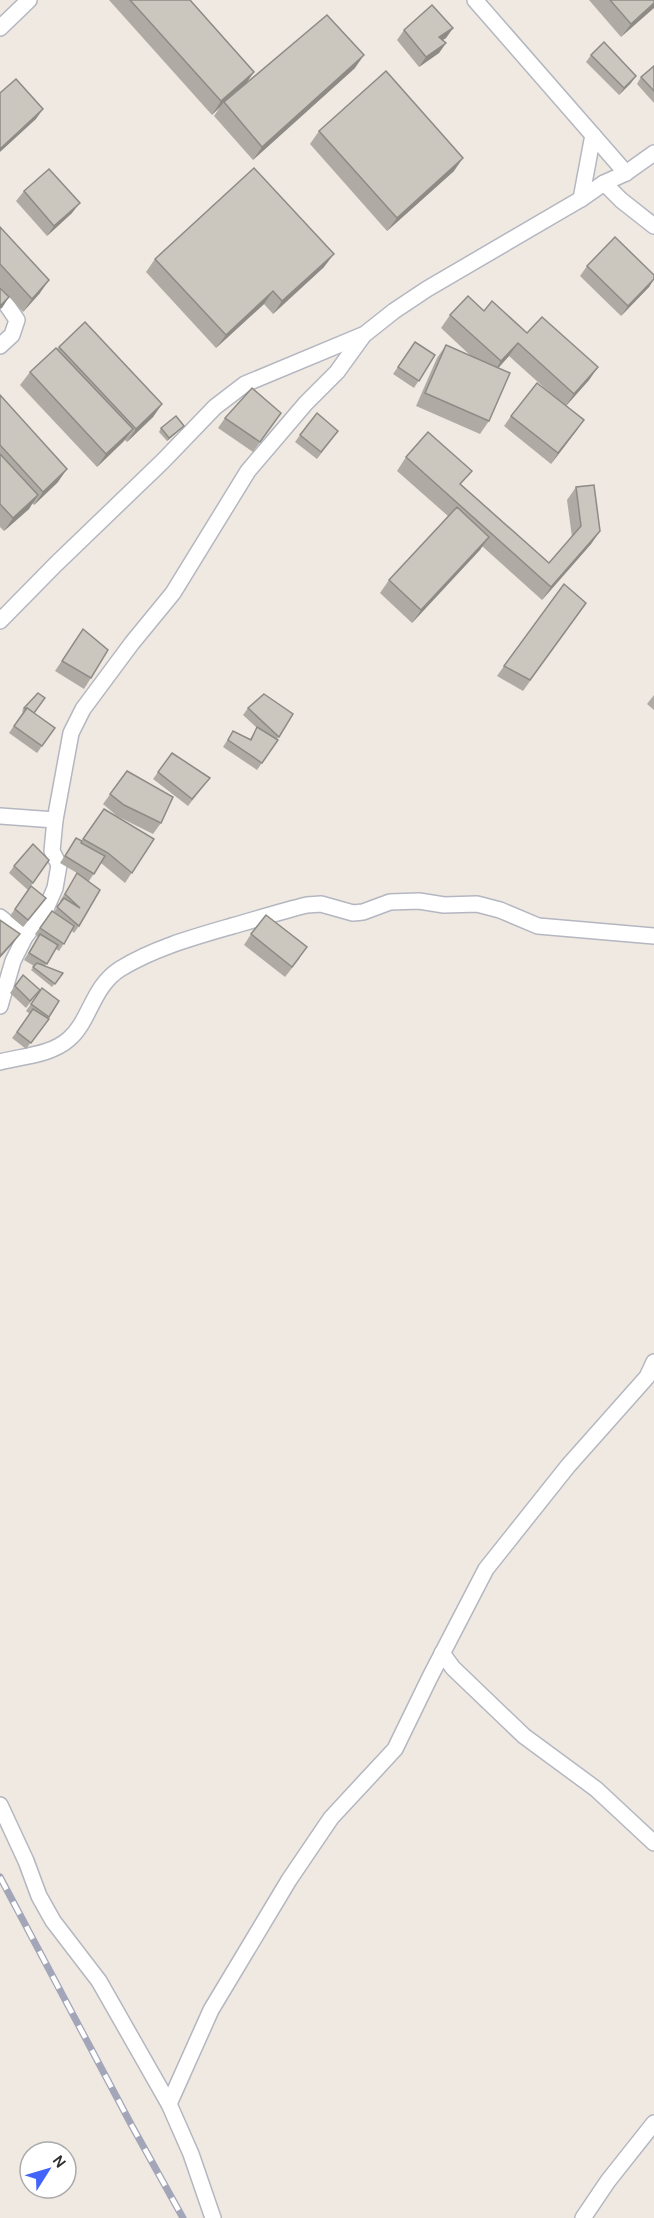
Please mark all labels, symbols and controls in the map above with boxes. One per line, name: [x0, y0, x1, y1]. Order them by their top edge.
north arrow: [18, 2140, 78, 2200]
text: N: [49, 2151, 71, 2172]

